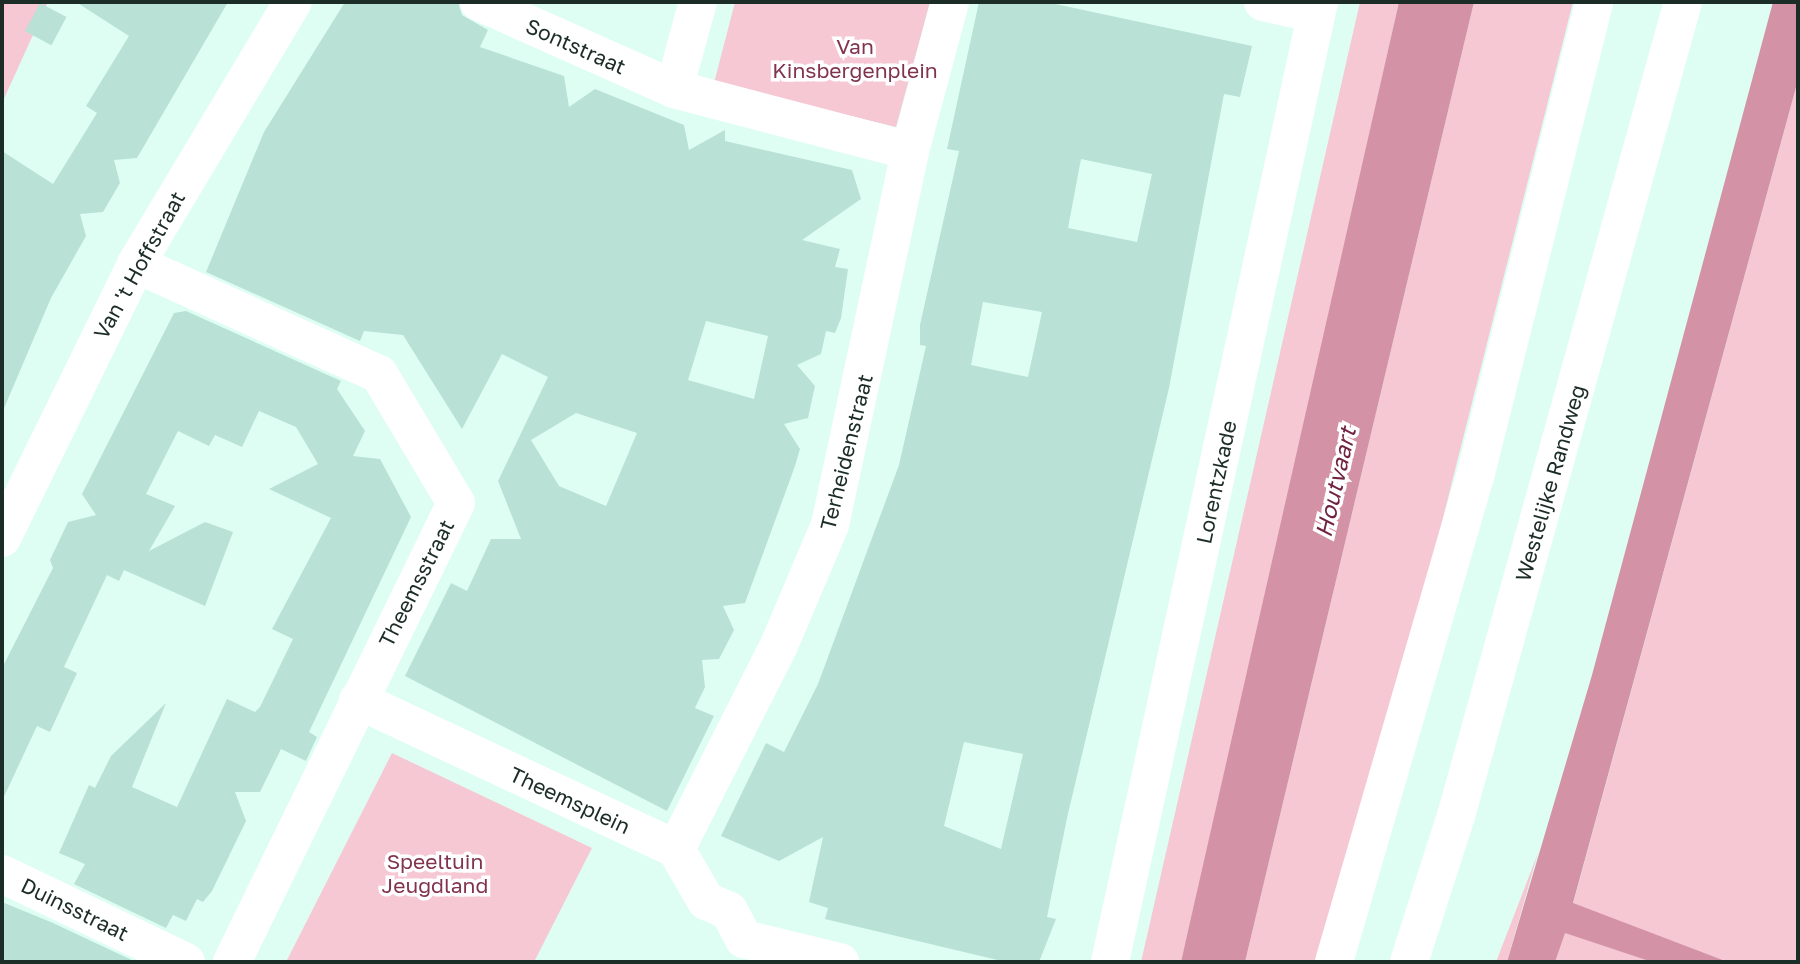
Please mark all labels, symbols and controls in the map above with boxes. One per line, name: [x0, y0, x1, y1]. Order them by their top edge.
street label: Sontstraat: [522, 13, 630, 79]
park label: Van Kinsbergenplein: [772, 33, 938, 83]
street label: Van 't Hoffstraat: [88, 187, 190, 343]
street label: Terheidenstraat: [814, 371, 878, 533]
street label: Westelijke Randweg: [1510, 382, 1590, 584]
street label: Lorentzkade: [1191, 418, 1241, 546]
water label: Houtvaart: [1309, 424, 1361, 540]
street label: Theemsstraat: [373, 515, 459, 651]
street label: Theemsplein: [506, 761, 634, 839]
park label: Speeltuin Jeugdland: [382, 848, 488, 898]
street label: Duinsstraat: [17, 872, 133, 946]

